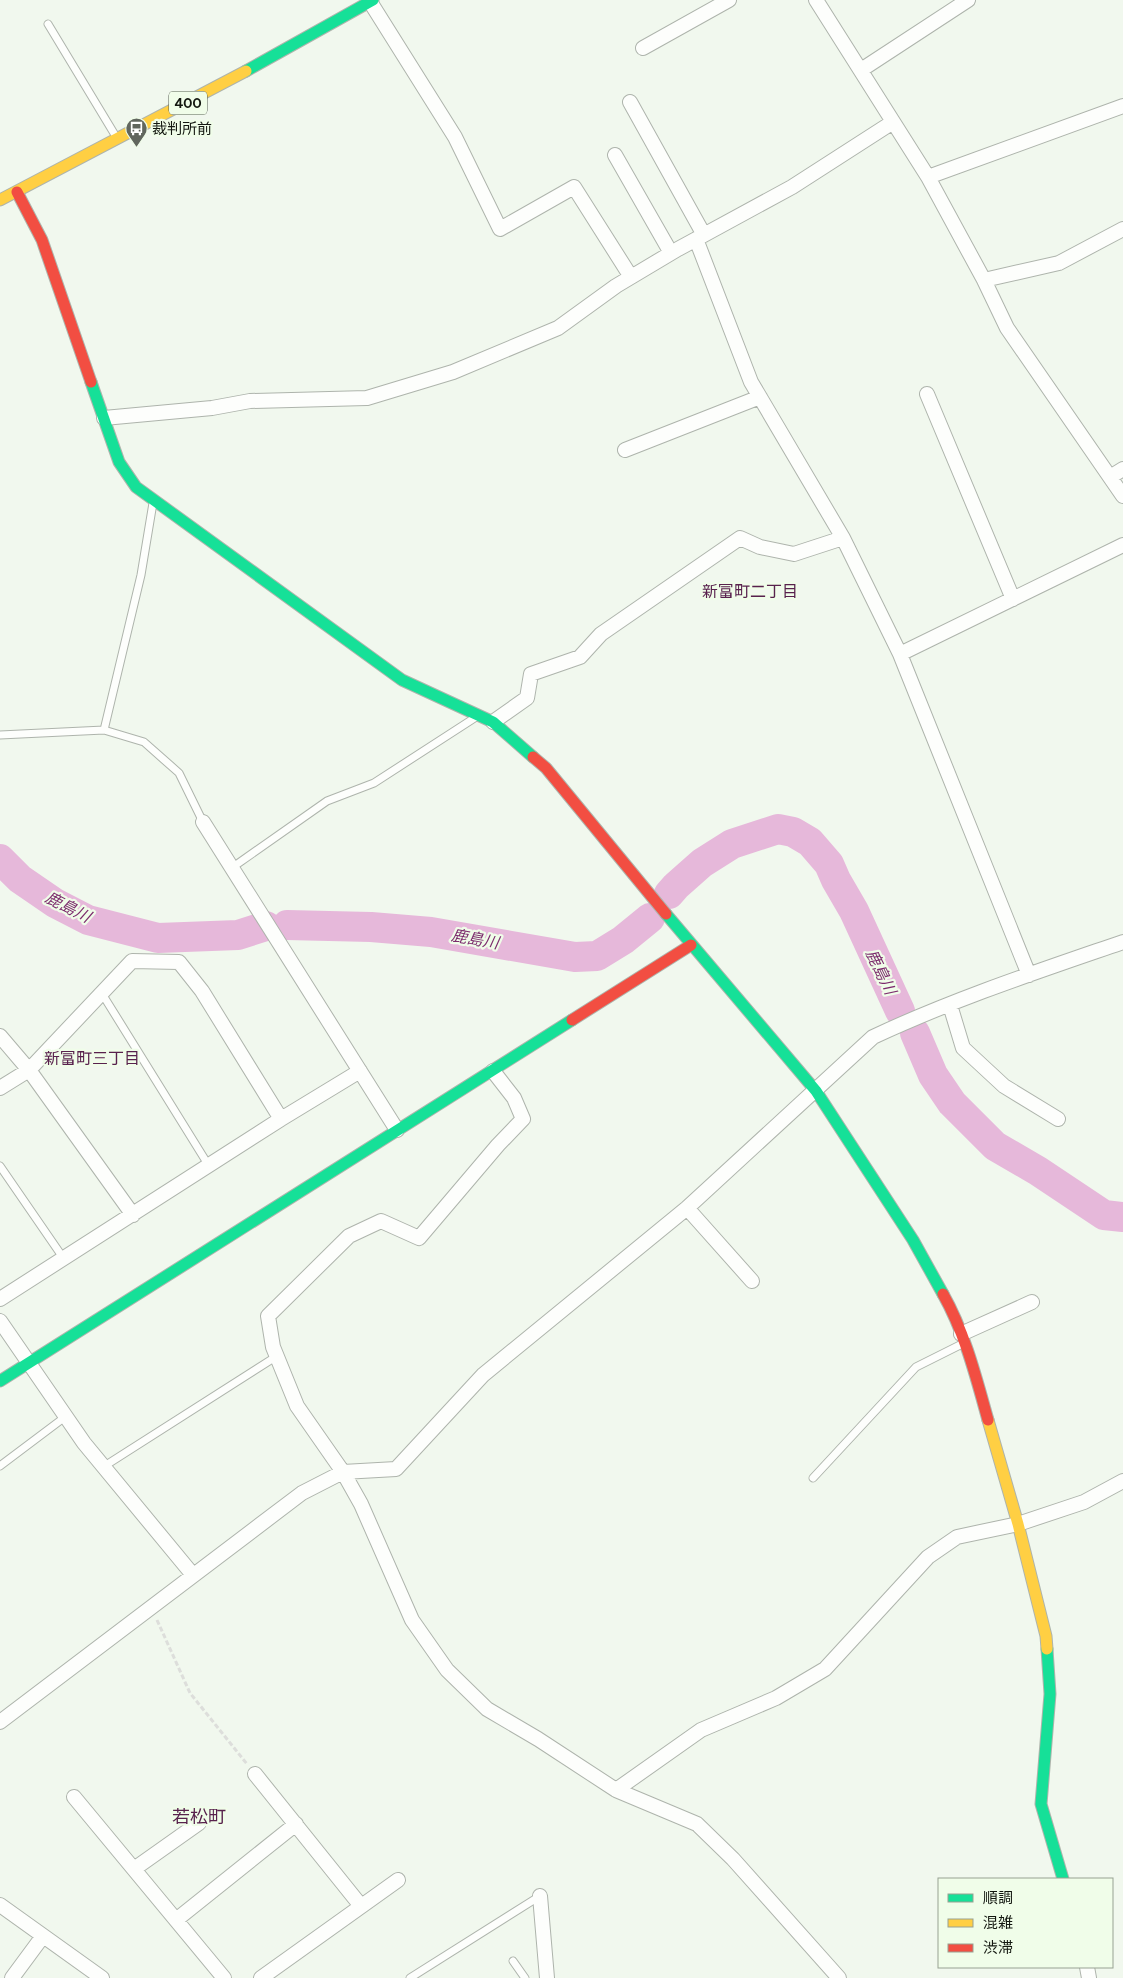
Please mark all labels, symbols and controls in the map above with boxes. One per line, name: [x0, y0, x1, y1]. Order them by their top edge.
road number: 400: [169, 92, 207, 115]
bus stop icon: 裁判所前: [124, 117, 148, 148]
place label: 裁判所前: [152, 120, 212, 138]
district label: 新富町二丁目: [702, 582, 798, 601]
water label: 鹿島川: [42, 888, 95, 927]
water label: 鹿島川: [450, 925, 502, 953]
water label: 鹿島川: [862, 946, 901, 1000]
district label: 新富町三丁目: [44, 1049, 140, 1068]
district label: 若松町: [172, 1806, 226, 1828]
legend: [938, 1878, 1113, 1968]
text: 順調: [983, 1889, 1013, 1907]
text: 混雑: [983, 1914, 1013, 1932]
text: 渋滞: [983, 1939, 1013, 1957]

